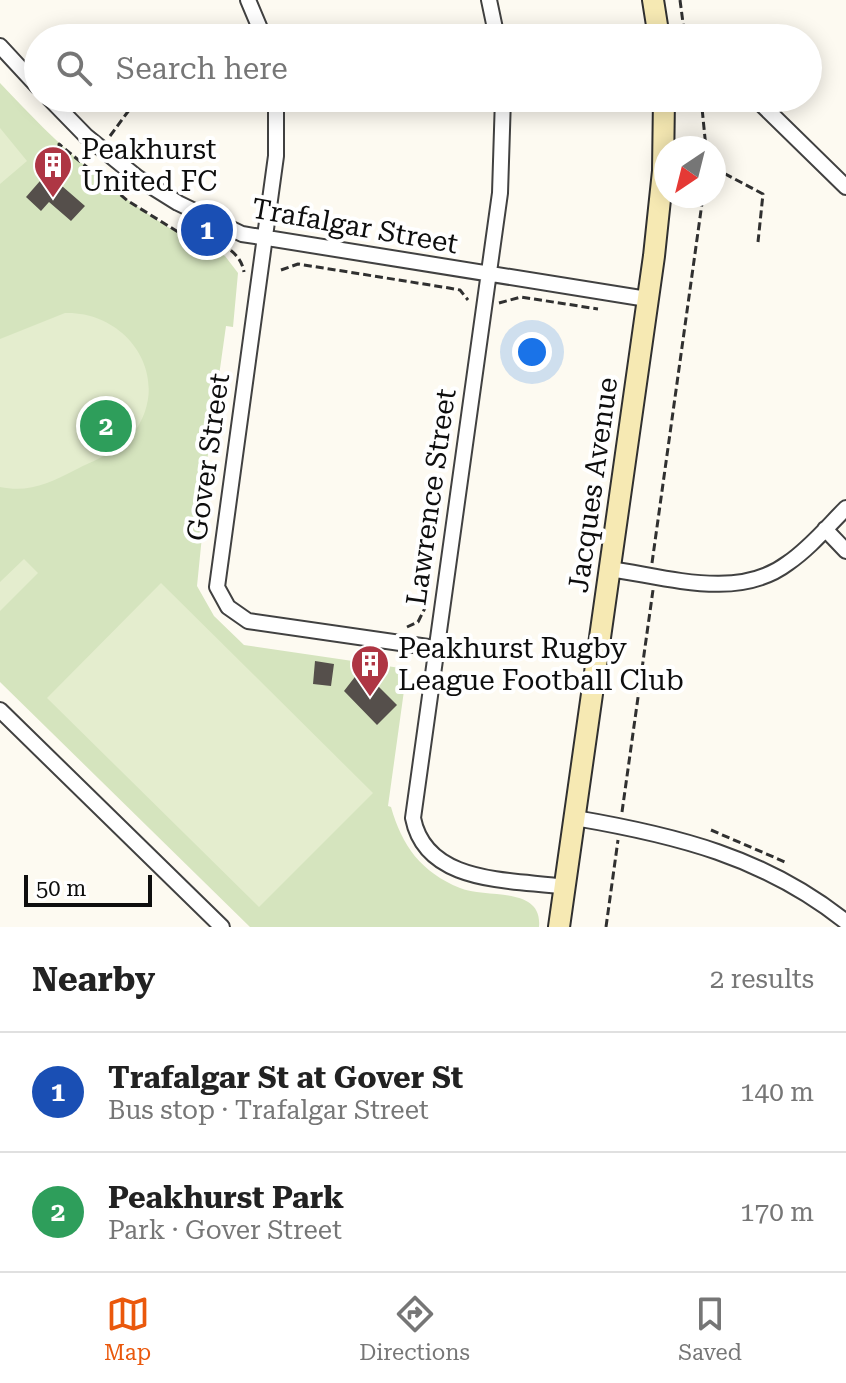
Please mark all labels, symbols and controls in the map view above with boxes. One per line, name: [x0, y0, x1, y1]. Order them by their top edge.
search box: [24, 24, 822, 112]
icon: search: [52, 46, 96, 90]
text: Search here: [116, 51, 288, 86]
place label: Peakhurst United FC: [81, 133, 217, 198]
north arrow: [654, 136, 726, 208]
building icon: Peakhurst United FC: [32, 144, 74, 199]
street label: Trafalgar Street: [249, 192, 461, 260]
pin: 1: [181, 200, 233, 260]
your location: [512, 332, 552, 372]
street label: Gover Street: [180, 371, 236, 543]
street label: Jacques Avenue: [562, 375, 624, 595]
street label: Lawrence Street: [399, 387, 463, 607]
pin: 2: [80, 396, 132, 456]
place label: Peakhurst Rugby League Football Club: [398, 632, 684, 697]
building icon: Peakhurst Rugby League Football Club: [349, 643, 391, 698]
scale bar: [24, 871, 152, 907]
text: 50 m: [36, 876, 86, 901]
text: Nearby: [32, 959, 155, 999]
text: 2 results: [710, 964, 814, 994]
text: Trafalgar St at Gover St: [108, 1060, 463, 1095]
text: 1: [51, 1077, 65, 1107]
text: 140 m: [740, 1077, 814, 1107]
text: Bus stop · Trafalgar Street: [108, 1095, 429, 1125]
text: Peakhurst Park: [108, 1180, 344, 1215]
text: 2: [51, 1197, 65, 1227]
text: 170 m: [740, 1197, 814, 1227]
text: Park · Gover Street: [108, 1215, 342, 1245]
tab: Map: [104, 1292, 151, 1365]
tab: Directions: [359, 1292, 470, 1365]
tab: Saved: [678, 1292, 742, 1365]

